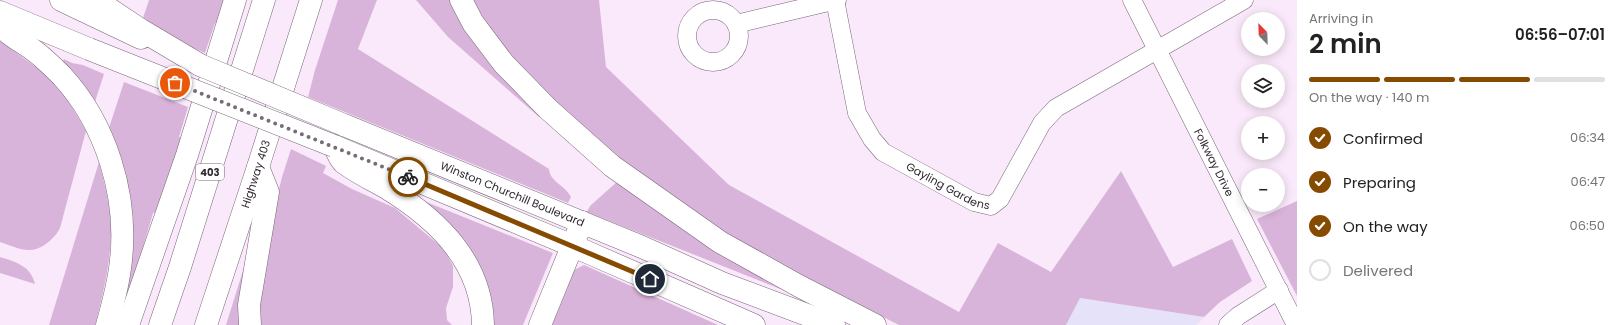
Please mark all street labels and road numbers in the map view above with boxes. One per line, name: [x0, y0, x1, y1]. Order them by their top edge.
street label: Folkway Drive: [1190, 126, 1238, 199]
street label: Highway 403: [237, 138, 274, 210]
street label: Winston Churchill Boulevard: [438, 157, 587, 231]
street label: Gayling Gardens: [903, 158, 992, 214]
road number: 403: [196, 164, 224, 180]

